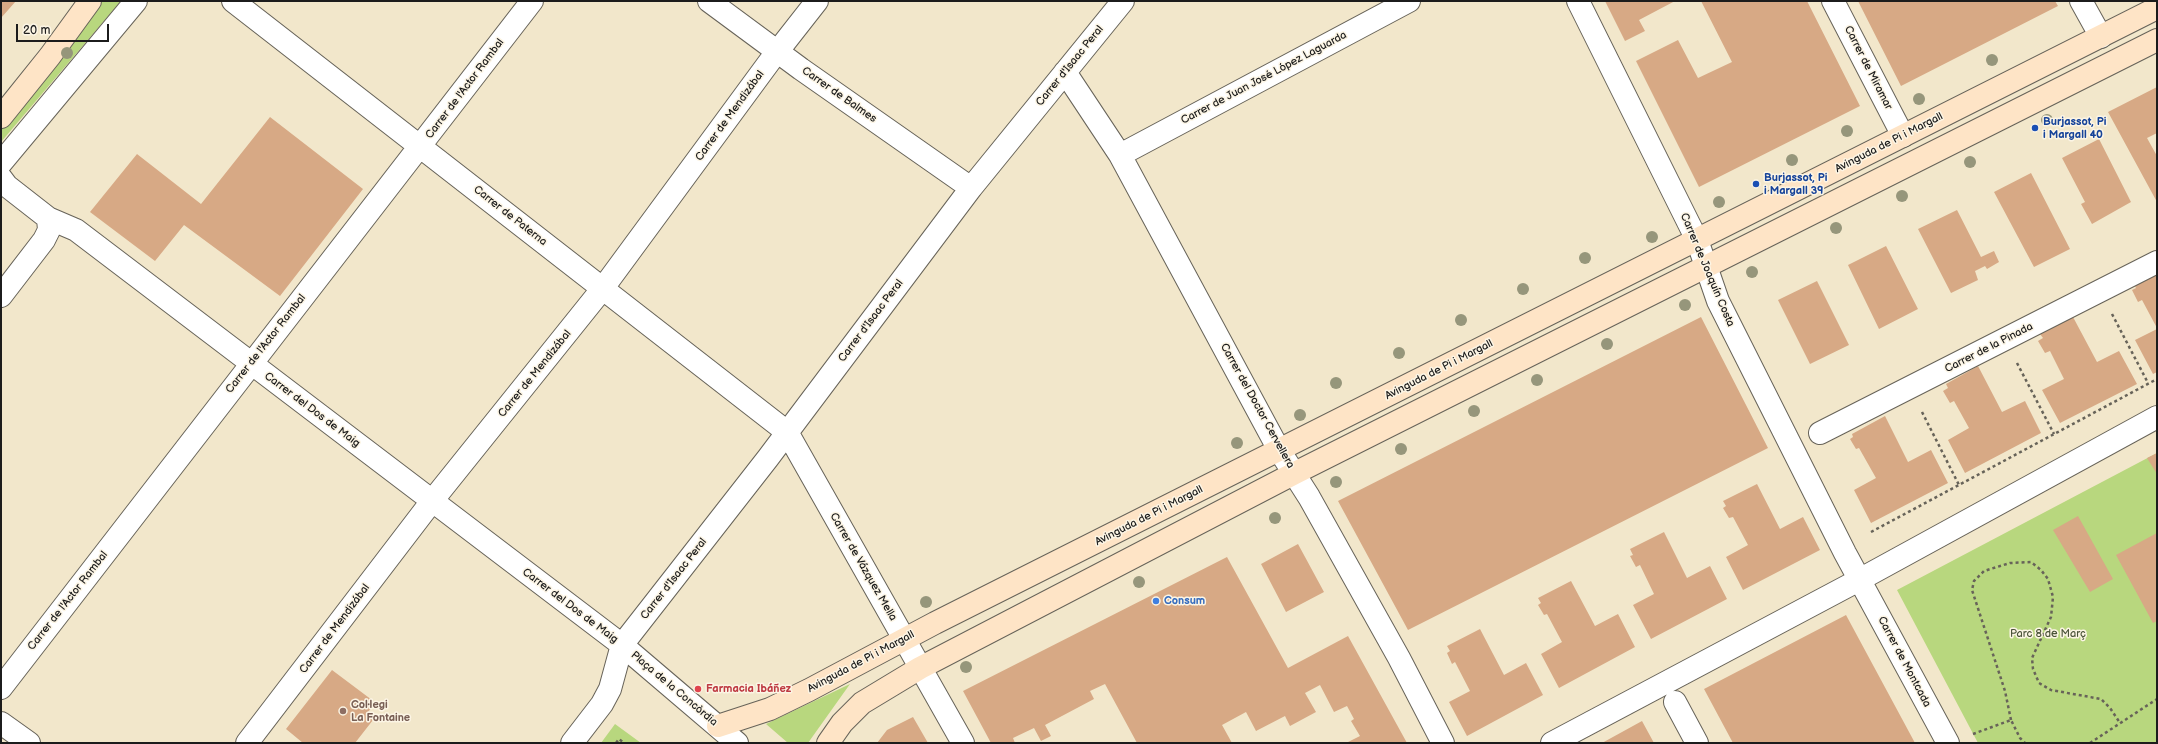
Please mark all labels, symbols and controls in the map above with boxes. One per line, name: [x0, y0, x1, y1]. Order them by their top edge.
scale bar: [18, 16, 111, 42]
text: 20 m: [23, 23, 50, 38]
street label: Carrer d'Isaac Peral: [1034, 23, 1106, 109]
street label: Carrer de Miramar: [1841, 24, 1895, 112]
street label: Carrer de Juan José López Laguarda: [1179, 29, 1349, 127]
street label: Carrer de l'Actor Rambal: [423, 36, 507, 142]
street label: Carrer de Balmes: [799, 64, 879, 126]
street label: Carrer de Mendizábal: [693, 68, 767, 164]
street label: Avinguda de Pi i Margall: [1833, 110, 1945, 176]
place label: Burjassot, Pi i Margall 40: [2043, 115, 2106, 141]
marker: Burjassot, Pi i Margall 40: [2030, 123, 2040, 133]
place label: Burjassot, Pi i Margall 39: [1764, 171, 1827, 197]
marker: Burjassot, Pi i Margall 39: [1751, 179, 1761, 189]
street label: Carrer de Paterna: [471, 183, 549, 249]
street label: Carrer de Joaquín Costa: [1677, 211, 1737, 329]
street label: Carrer d'Isaac Peral: [836, 277, 906, 365]
street label: Carrer de l'Actor Rambal: [223, 292, 309, 396]
street label: Carrer de la Pinada: [1943, 320, 2035, 376]
street label: Carrer de Mendizábal: [496, 328, 574, 420]
street label: Avinguda de Pi i Margall: [1383, 337, 1495, 403]
street label: Carrer del Doctor Cervellera: [1217, 341, 1297, 471]
street label: Carrer del Dos de Maig: [262, 370, 362, 450]
street label: Avinguda de Pi i Margall: [1093, 483, 1205, 549]
street label: Carrer de Vázquez Mella: [827, 511, 899, 623]
street label: Carrer d'Isaac Peral: [638, 536, 710, 622]
street label: Carrer de l'Actor Rambal: [25, 549, 111, 653]
street label: Carrer del Dos de Maig: [520, 566, 620, 646]
street label: Carrer de Mendizábal: [297, 582, 373, 676]
place label: Consum: [1164, 594, 1205, 608]
marker: Consum: [1151, 596, 1161, 606]
street label: Carrer de Montcada: [1875, 614, 1933, 710]
park label: Parc 8 de Març: [2010, 627, 2086, 641]
street label: Avinguda de Pi i Margall: [805, 628, 917, 696]
street label: Plaça de la Concòrdia: [628, 649, 720, 729]
place label: Farmacia Ibáñez: [706, 682, 791, 696]
marker: Farmacia Ibáñez: [693, 684, 703, 694]
place label: Col·legi La Fontaine: [351, 698, 410, 724]
marker: Col·legi La Fontaine: [338, 706, 348, 716]

